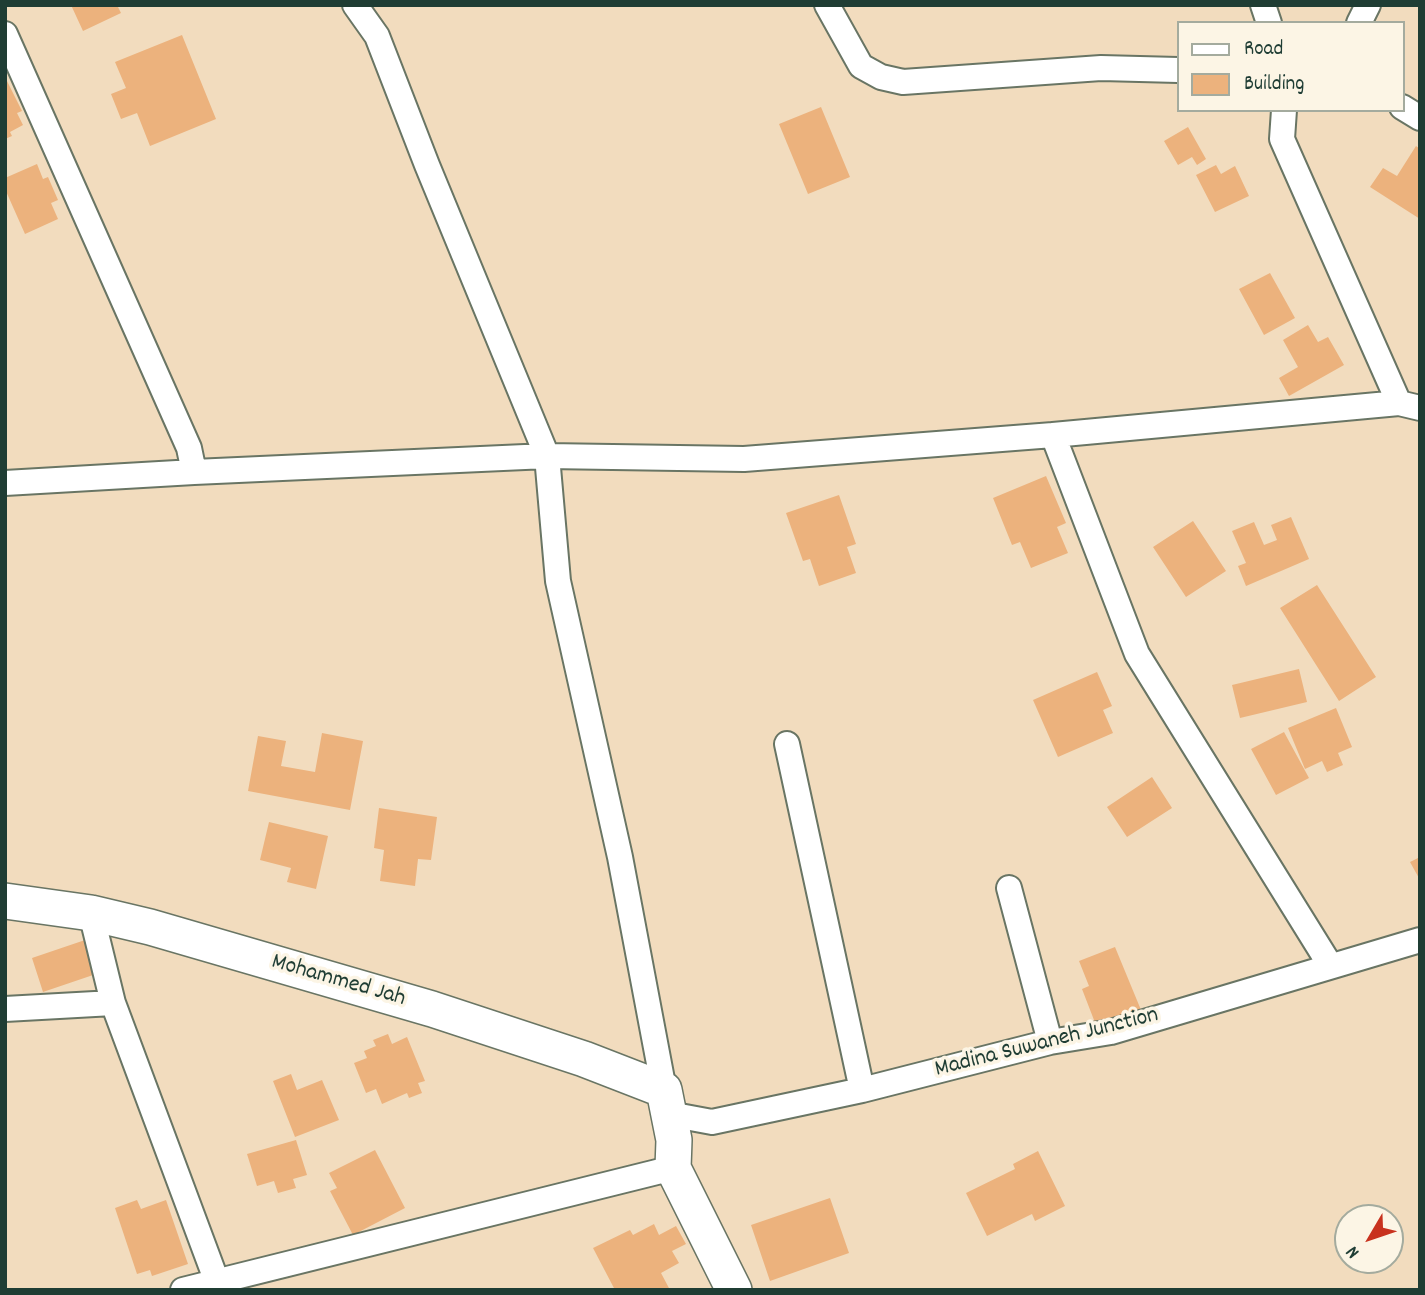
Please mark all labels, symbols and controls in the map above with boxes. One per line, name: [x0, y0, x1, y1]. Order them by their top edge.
legend: [1176, 21, 1404, 112]
text: Road: [1244, 35, 1283, 65]
text: Building: [1244, 70, 1304, 100]
street label: Mohammed Jah: [268, 949, 408, 1015]
street label: Madina Suwaneh Junction: [932, 1002, 1162, 1086]
north arrow: [1334, 1204, 1404, 1274]
text: N: [1340, 1239, 1367, 1263]

